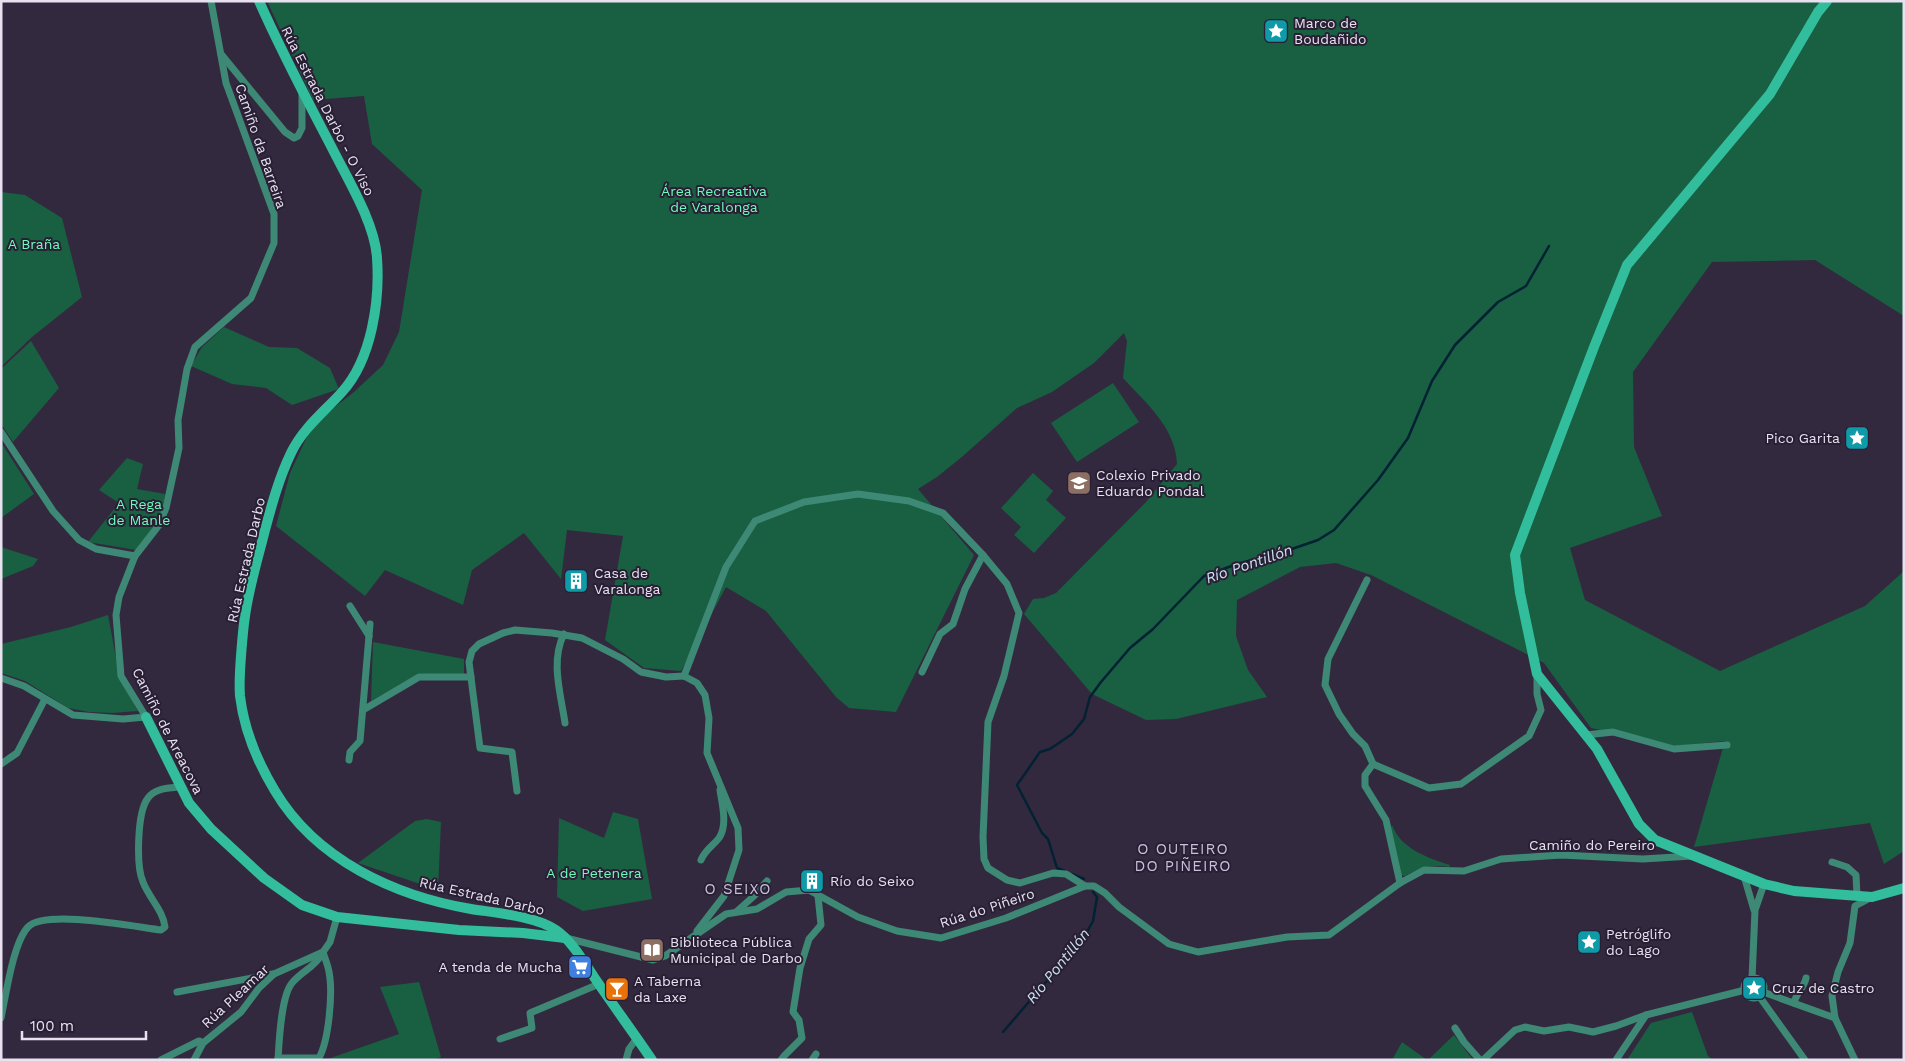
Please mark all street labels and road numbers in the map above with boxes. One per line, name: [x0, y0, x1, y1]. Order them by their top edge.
street label: Rúa Estrada Darbo - O Viso: [278, 24, 378, 198]
street label: Camiño da Barreira: [232, 81, 290, 211]
street label: Rúa Estrada Darbo: [224, 496, 268, 624]
street label: Camiño de Areacova: [129, 665, 207, 797]
street label: Camiño do Pereiro: [1529, 837, 1655, 853]
street label: Rúa Estrada Darbo: [418, 874, 546, 918]
street label: Rúa do Piñeiro: [938, 885, 1036, 931]
street label: Rúa Pleamar: [198, 961, 272, 1031]

